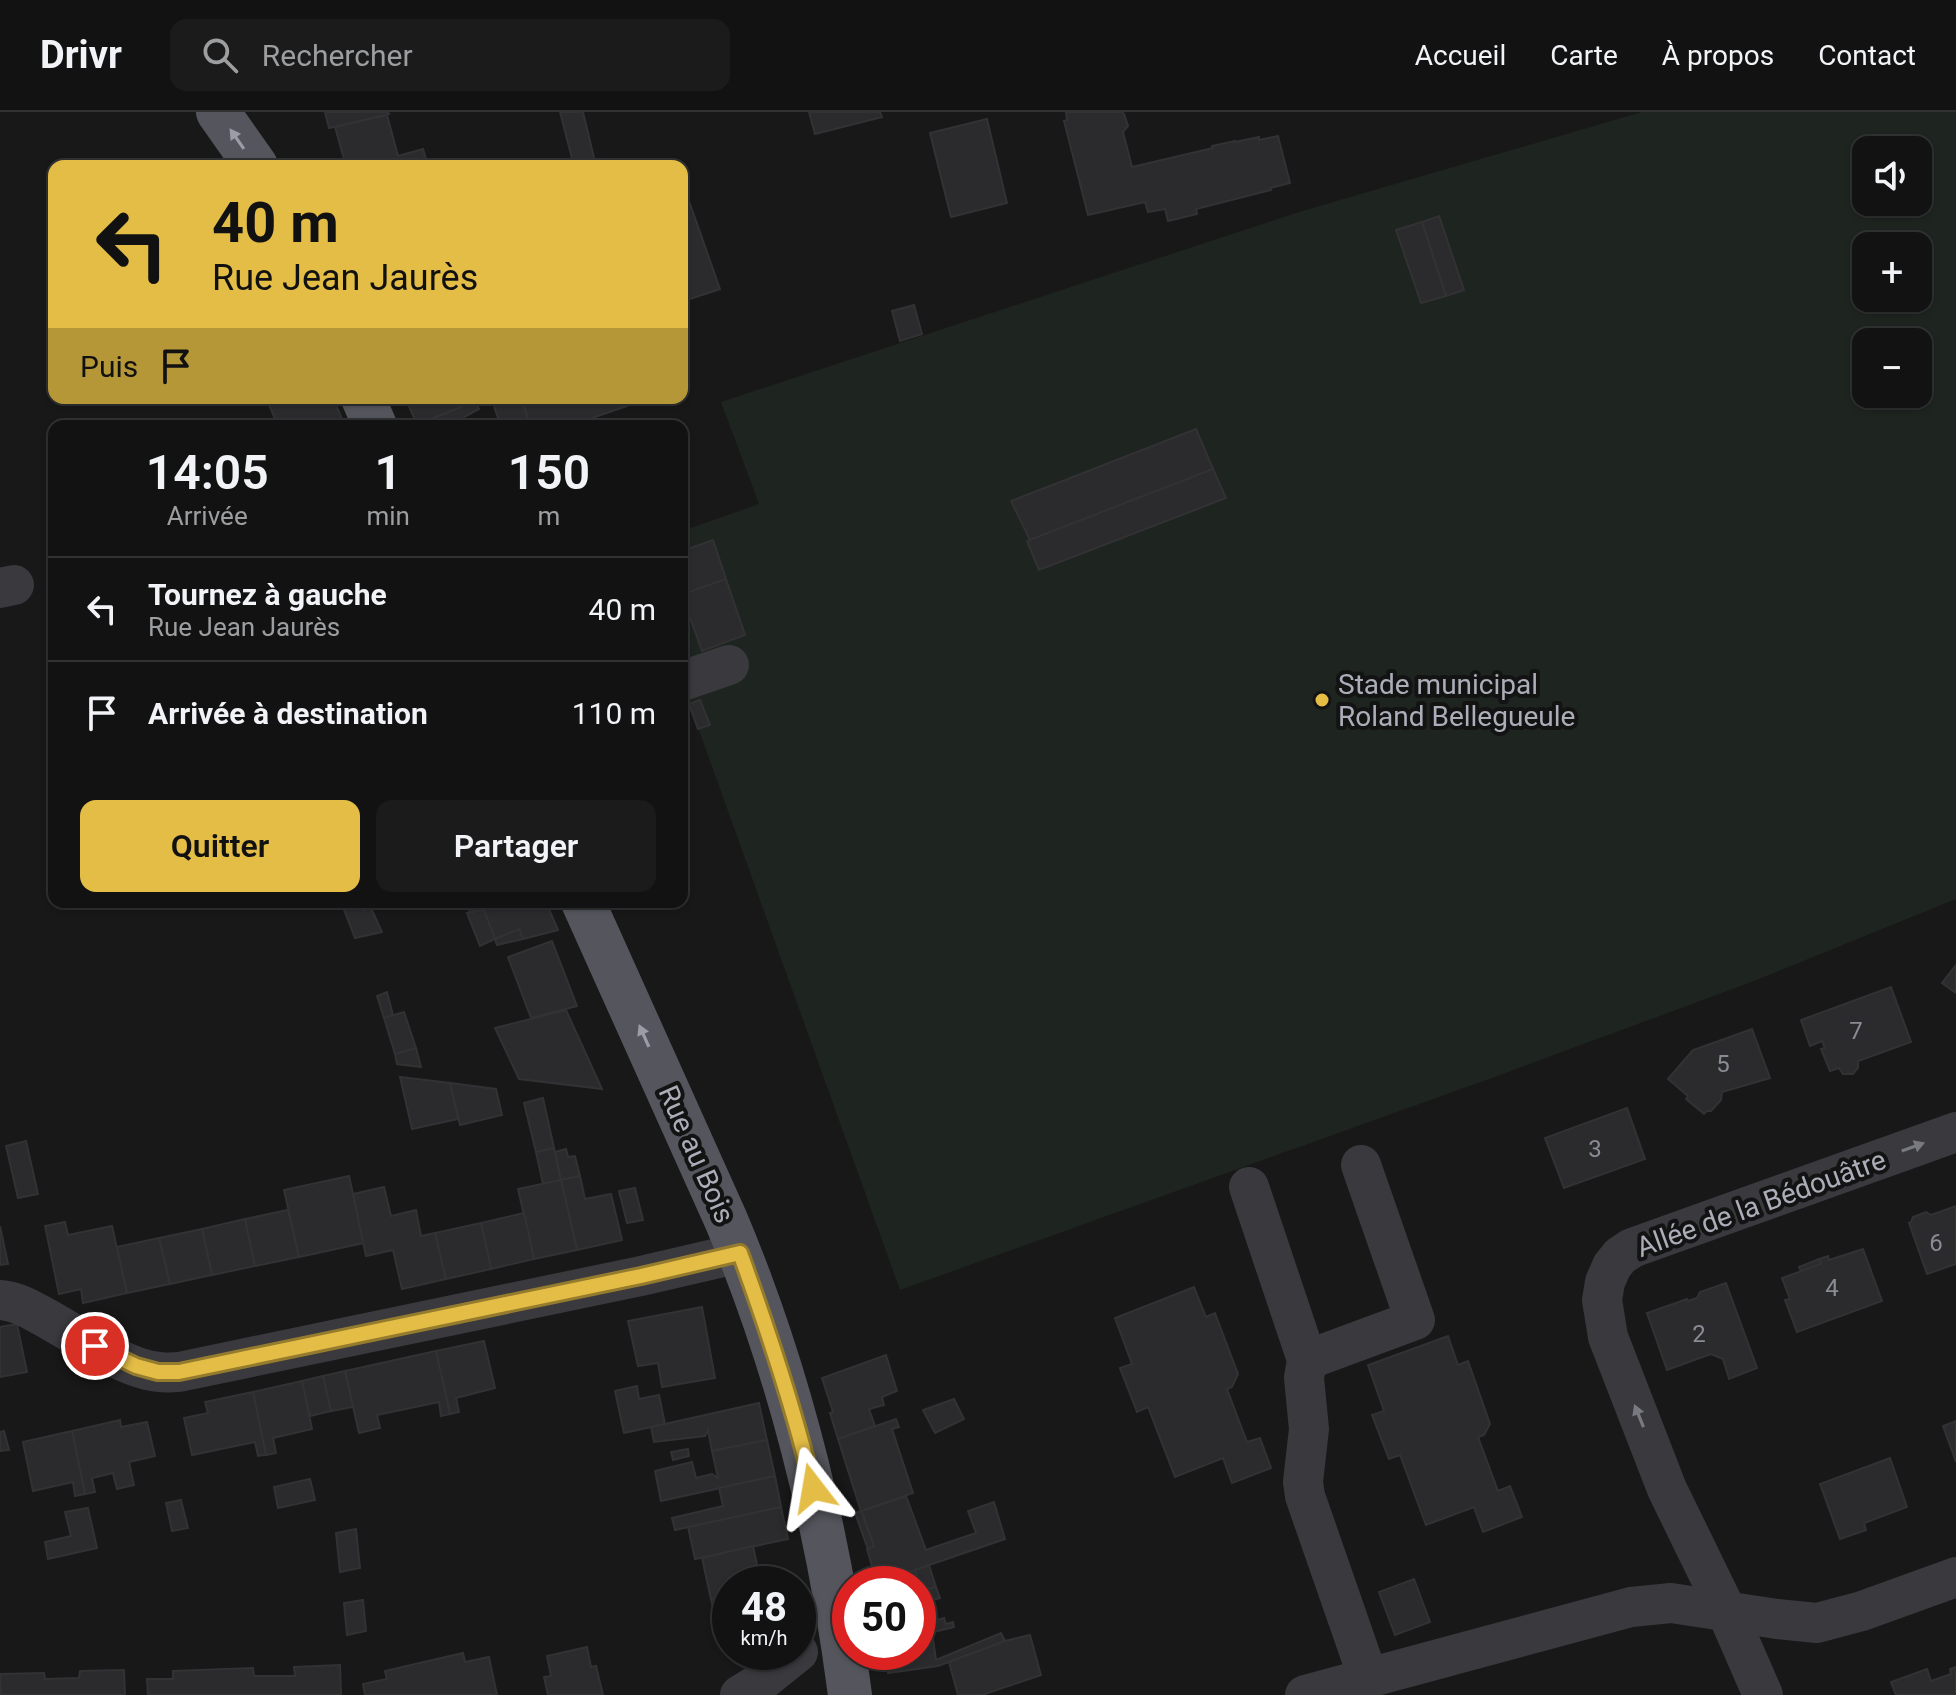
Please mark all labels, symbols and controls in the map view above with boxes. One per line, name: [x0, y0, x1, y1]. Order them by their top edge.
search box: [170, 19, 730, 91]
text: Drivr: [40, 33, 122, 77]
icon: search: [198, 33, 242, 77]
text: Rechercher: [262, 38, 413, 73]
text: Accueil: [1415, 39, 1506, 72]
text: Carte: [1550, 39, 1618, 72]
text: À propos: [1662, 39, 1774, 72]
text: Contact: [1818, 39, 1916, 72]
one-way arrow: [229, 128, 245, 150]
map controls: [1852, 136, 1932, 408]
button: sound: [1852, 136, 1932, 216]
text: 40 m: [212, 190, 339, 256]
icon: left: [80, 192, 184, 296]
button: +: [1852, 232, 1932, 312]
text: Rue Jean Jaurès: [212, 257, 478, 299]
button: −: [1852, 328, 1932, 408]
icon: arrive: [154, 344, 198, 388]
text: Puis: [80, 349, 138, 384]
text: 14:05: [146, 444, 269, 501]
text: 1: [375, 444, 402, 501]
text: 150: [508, 444, 590, 501]
text: Arrivée: [167, 501, 248, 531]
text: min: [366, 501, 410, 531]
text: m: [538, 501, 560, 531]
text: Tournez à gauche: [148, 577, 387, 612]
icon: left: [80, 587, 124, 631]
text: 40 m: [589, 592, 656, 627]
text: Rue Jean Jaurès: [148, 612, 340, 642]
place label: Stade municipal Roland Bellegueule: [1338, 668, 1575, 733]
icon: arrive: [80, 691, 124, 735]
marker: Stade municipal Roland Bellegueule: [1313, 691, 1331, 709]
text: Arrivée à destination: [148, 696, 428, 731]
text: 110 m: [572, 696, 656, 731]
button: Quitter: [80, 800, 360, 892]
button: Partager: [376, 800, 656, 892]
house number: 7: [1849, 1017, 1863, 1045]
one-way arrow: [637, 1024, 650, 1048]
house number: 5: [1716, 1050, 1730, 1078]
street label: Rue au Bois: [652, 1080, 741, 1228]
house number: 3: [1588, 1135, 1602, 1163]
one-way arrow: [1901, 1140, 1925, 1153]
street label: Allée de la Bédouâtre: [1632, 1143, 1890, 1264]
house number: 6: [1929, 1229, 1943, 1257]
house number: 4: [1825, 1274, 1839, 1302]
pin: [61, 1312, 129, 1380]
house number: 2: [1692, 1320, 1706, 1348]
icon: arrive: [73, 1324, 117, 1368]
one-way arrow: [1632, 1404, 1645, 1428]
position arrow: [771, 1446, 855, 1530]
speed limit sign: 50: [832, 1566, 936, 1670]
text: 48: [741, 1584, 787, 1631]
text: km/h: [741, 1626, 787, 1650]

